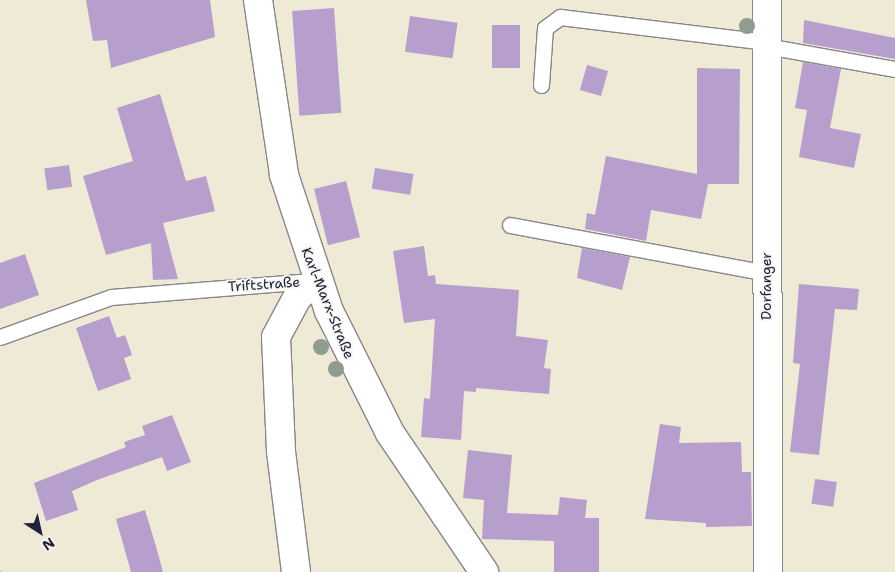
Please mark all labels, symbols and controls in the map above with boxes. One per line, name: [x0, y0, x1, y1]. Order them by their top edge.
street label: Karl-Marx-Straße: [298, 245, 358, 361]
street label: Dorfanger: [758, 252, 774, 320]
street label: Triftstraße: [227, 273, 301, 295]
north arrow: [15, 507, 65, 557]
text: N: [39, 534, 58, 555]

